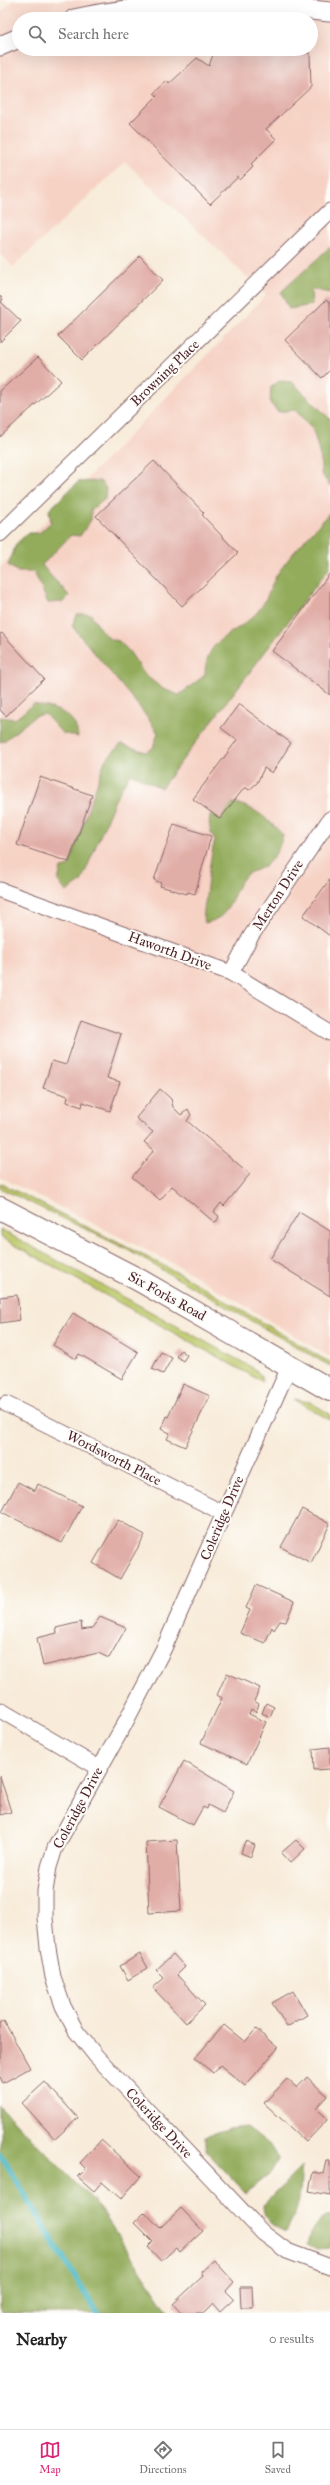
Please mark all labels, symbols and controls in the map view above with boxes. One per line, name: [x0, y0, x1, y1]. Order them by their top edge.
search box: [12, 12, 318, 56]
icon: search: [26, 23, 48, 45]
text: Search here: [58, 25, 129, 43]
street label: Browning Place: [127, 336, 203, 410]
street label: Merton Drive: [249, 856, 307, 933]
street label: Haworth Drive: [126, 928, 214, 974]
street label: Six Forks Road: [125, 1268, 209, 1324]
street label: Wordsworth Place: [64, 1427, 164, 1489]
street label: Coleridge Drive: [197, 1473, 247, 1563]
street label: Coleridge Drive: [49, 1764, 107, 1852]
street label: Coleridge Drive: [122, 2084, 196, 2162]
text: Nearby: [16, 2329, 67, 2350]
text: 0 results: [269, 2331, 314, 2347]
tab: Map: [39, 2439, 61, 2476]
tab: Directions: [139, 2439, 187, 2476]
tab: Saved: [265, 2439, 291, 2476]

